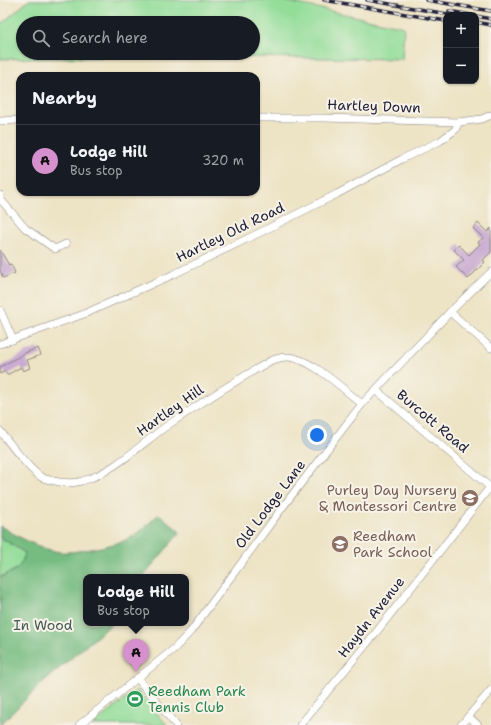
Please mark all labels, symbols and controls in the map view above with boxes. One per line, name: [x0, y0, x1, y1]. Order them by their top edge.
map controls: [443, 12, 479, 84]
button: +: [443, 12, 479, 48]
search box: [16, 16, 260, 60]
icon: search: [30, 27, 52, 49]
text: Search here: [62, 28, 148, 48]
button: −: [443, 48, 479, 84]
text: Nearby: [32, 87, 97, 109]
street label: Hartley Down: [327, 95, 421, 117]
text: Lodge Hill: [70, 142, 147, 162]
text: A: [40, 152, 50, 169]
text: 320 m: [202, 152, 244, 169]
text: Bus stop: [70, 162, 122, 179]
street label: Hartley Old Road: [173, 198, 287, 266]
street label: Hartley Hill: [133, 380, 208, 440]
street label: Burcott Road: [393, 385, 473, 457]
your location: [307, 425, 327, 445]
street label: Old Lodge Lane: [231, 456, 309, 552]
place label: Purley Day Nursery & Montessori Centre: [319, 481, 457, 515]
school or university icon: Purley Day Nursery & Montessori Centre: [460, 488, 480, 508]
place label: Reedham Park School: [353, 527, 433, 561]
school or university icon: Reedham Park School: [330, 534, 350, 554]
street label: Haydn Avenue: [334, 573, 408, 661]
popup: [83, 574, 189, 626]
text: Lodge Hill: [97, 582, 175, 602]
text: Bus stop: [97, 602, 150, 619]
park label: In Wood: [13, 616, 73, 634]
pin: A: [123, 639, 149, 672]
place label: Reedham Park Tennis Club: [148, 682, 246, 716]
sports icon: Reedham Park Tennis Club: [125, 689, 145, 709]

